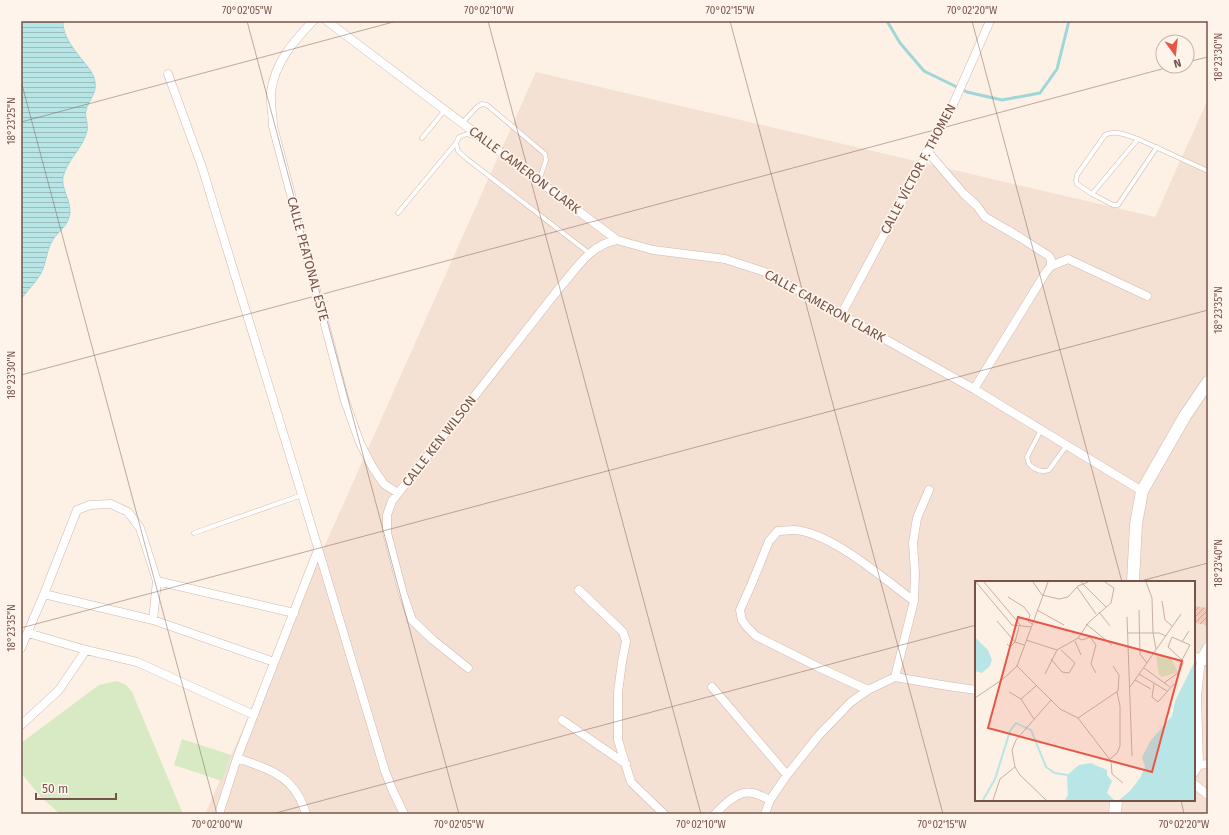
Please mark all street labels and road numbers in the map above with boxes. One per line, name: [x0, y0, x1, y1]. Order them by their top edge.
street label: CALLE VÍCTOR F. THOMEN: [877, 101, 959, 237]
street label: CALLE CAMERON CLARK: [466, 123, 584, 217]
street label: CALLE PEATONAL ESTE: [284, 195, 332, 323]
street label: CALLE CAMERON CLARK: [762, 267, 888, 346]
street label: CALLE KEN WILSON: [399, 393, 479, 489]

